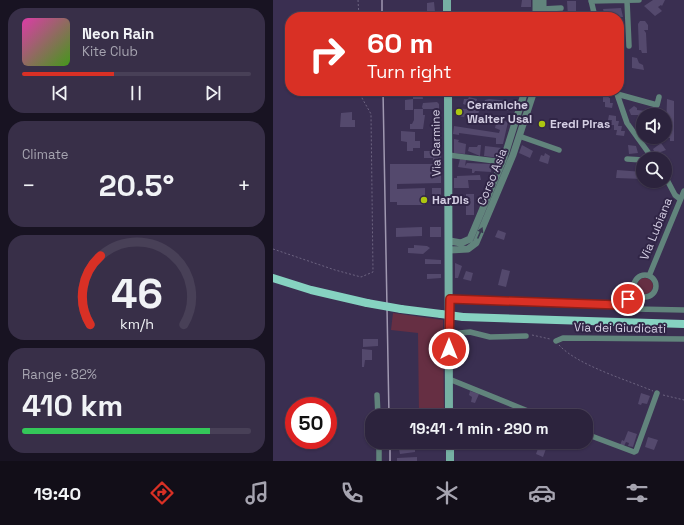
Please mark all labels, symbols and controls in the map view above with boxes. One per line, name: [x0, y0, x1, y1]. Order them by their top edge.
text: Neon Rain: [82, 24, 154, 43]
text: 60 m: [367, 25, 433, 61]
icon: right: [301, 28, 353, 80]
text: Kite Club: [82, 43, 138, 60]
text: Turn right: [367, 60, 451, 83]
icon: previous: [49, 82, 71, 104]
icon: pause: [125, 82, 147, 104]
icon: next: [202, 82, 224, 104]
place label: Ceramiche Walter Usai: [467, 97, 532, 127]
marker: Ceramiche Walter Usai: [454, 107, 464, 117]
map controls: [636, 108, 672, 188]
button: sound: [636, 108, 672, 144]
street label: Via Carmine: [427, 109, 445, 177]
place label: Eredi Piras: [550, 116, 610, 132]
marker: Eredi Piras: [537, 119, 547, 129]
text: Climate: [22, 146, 68, 163]
street label: Corso Asia: [473, 146, 511, 208]
button: search: [636, 152, 672, 188]
text: 20.5°: [99, 166, 174, 205]
text: −: [22, 171, 36, 199]
text: +: [237, 171, 251, 199]
place label: HarDis: [432, 192, 469, 208]
marker: HarDis: [419, 195, 429, 205]
street label: Via Lubiana: [636, 195, 676, 263]
one-way arrow: [477, 228, 483, 239]
text: 46: [110, 267, 163, 320]
pin: [611, 282, 645, 316]
icon: arrive: [617, 288, 639, 310]
text: km/h: [119, 315, 154, 333]
street label: Via dei Giudicati: [574, 319, 666, 337]
position arrow: [428, 328, 470, 370]
text: Range · 82%: [22, 366, 97, 383]
text: 410 km: [22, 386, 123, 425]
speed limit sign: 50: [285, 397, 337, 449]
text: 19:41 · 1 min · 290 m: [409, 419, 549, 438]
icon: directions: [148, 479, 176, 507]
icon: music: [243, 479, 271, 507]
icon: phone: [338, 479, 366, 507]
icon: climate: [433, 479, 461, 507]
icon: car: [528, 479, 556, 507]
icon: filters: [623, 479, 651, 507]
text: 19:40: [33, 482, 81, 505]

